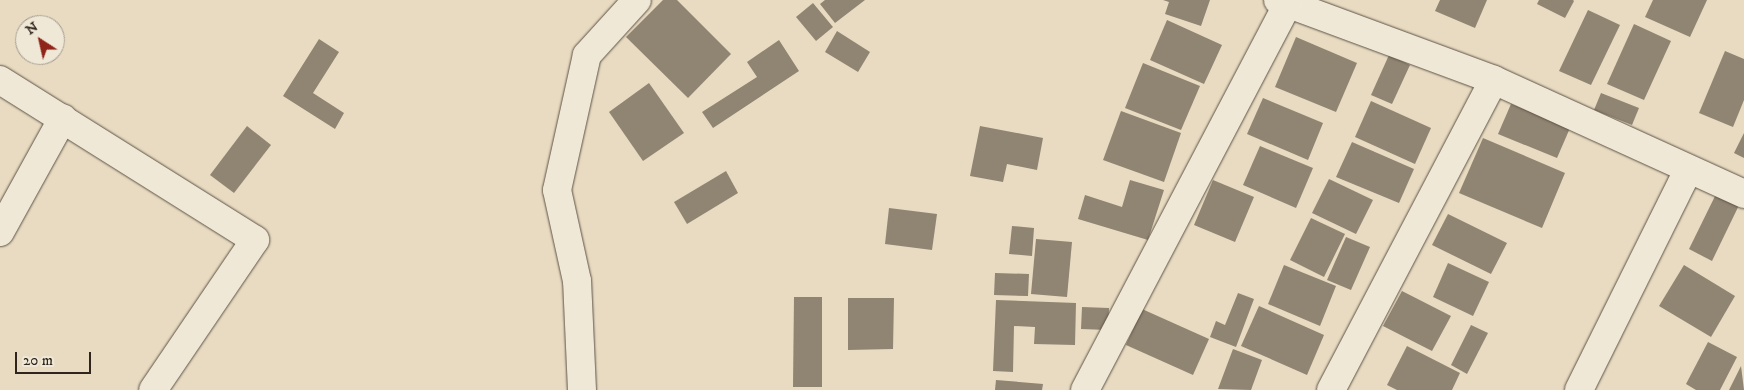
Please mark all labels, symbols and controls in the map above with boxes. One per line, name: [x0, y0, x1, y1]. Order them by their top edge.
north arrow: [15, 15, 65, 65]
text: N: [22, 18, 42, 39]
scale bar: [18, 342, 94, 374]
text: 20 m: [23, 351, 53, 370]

